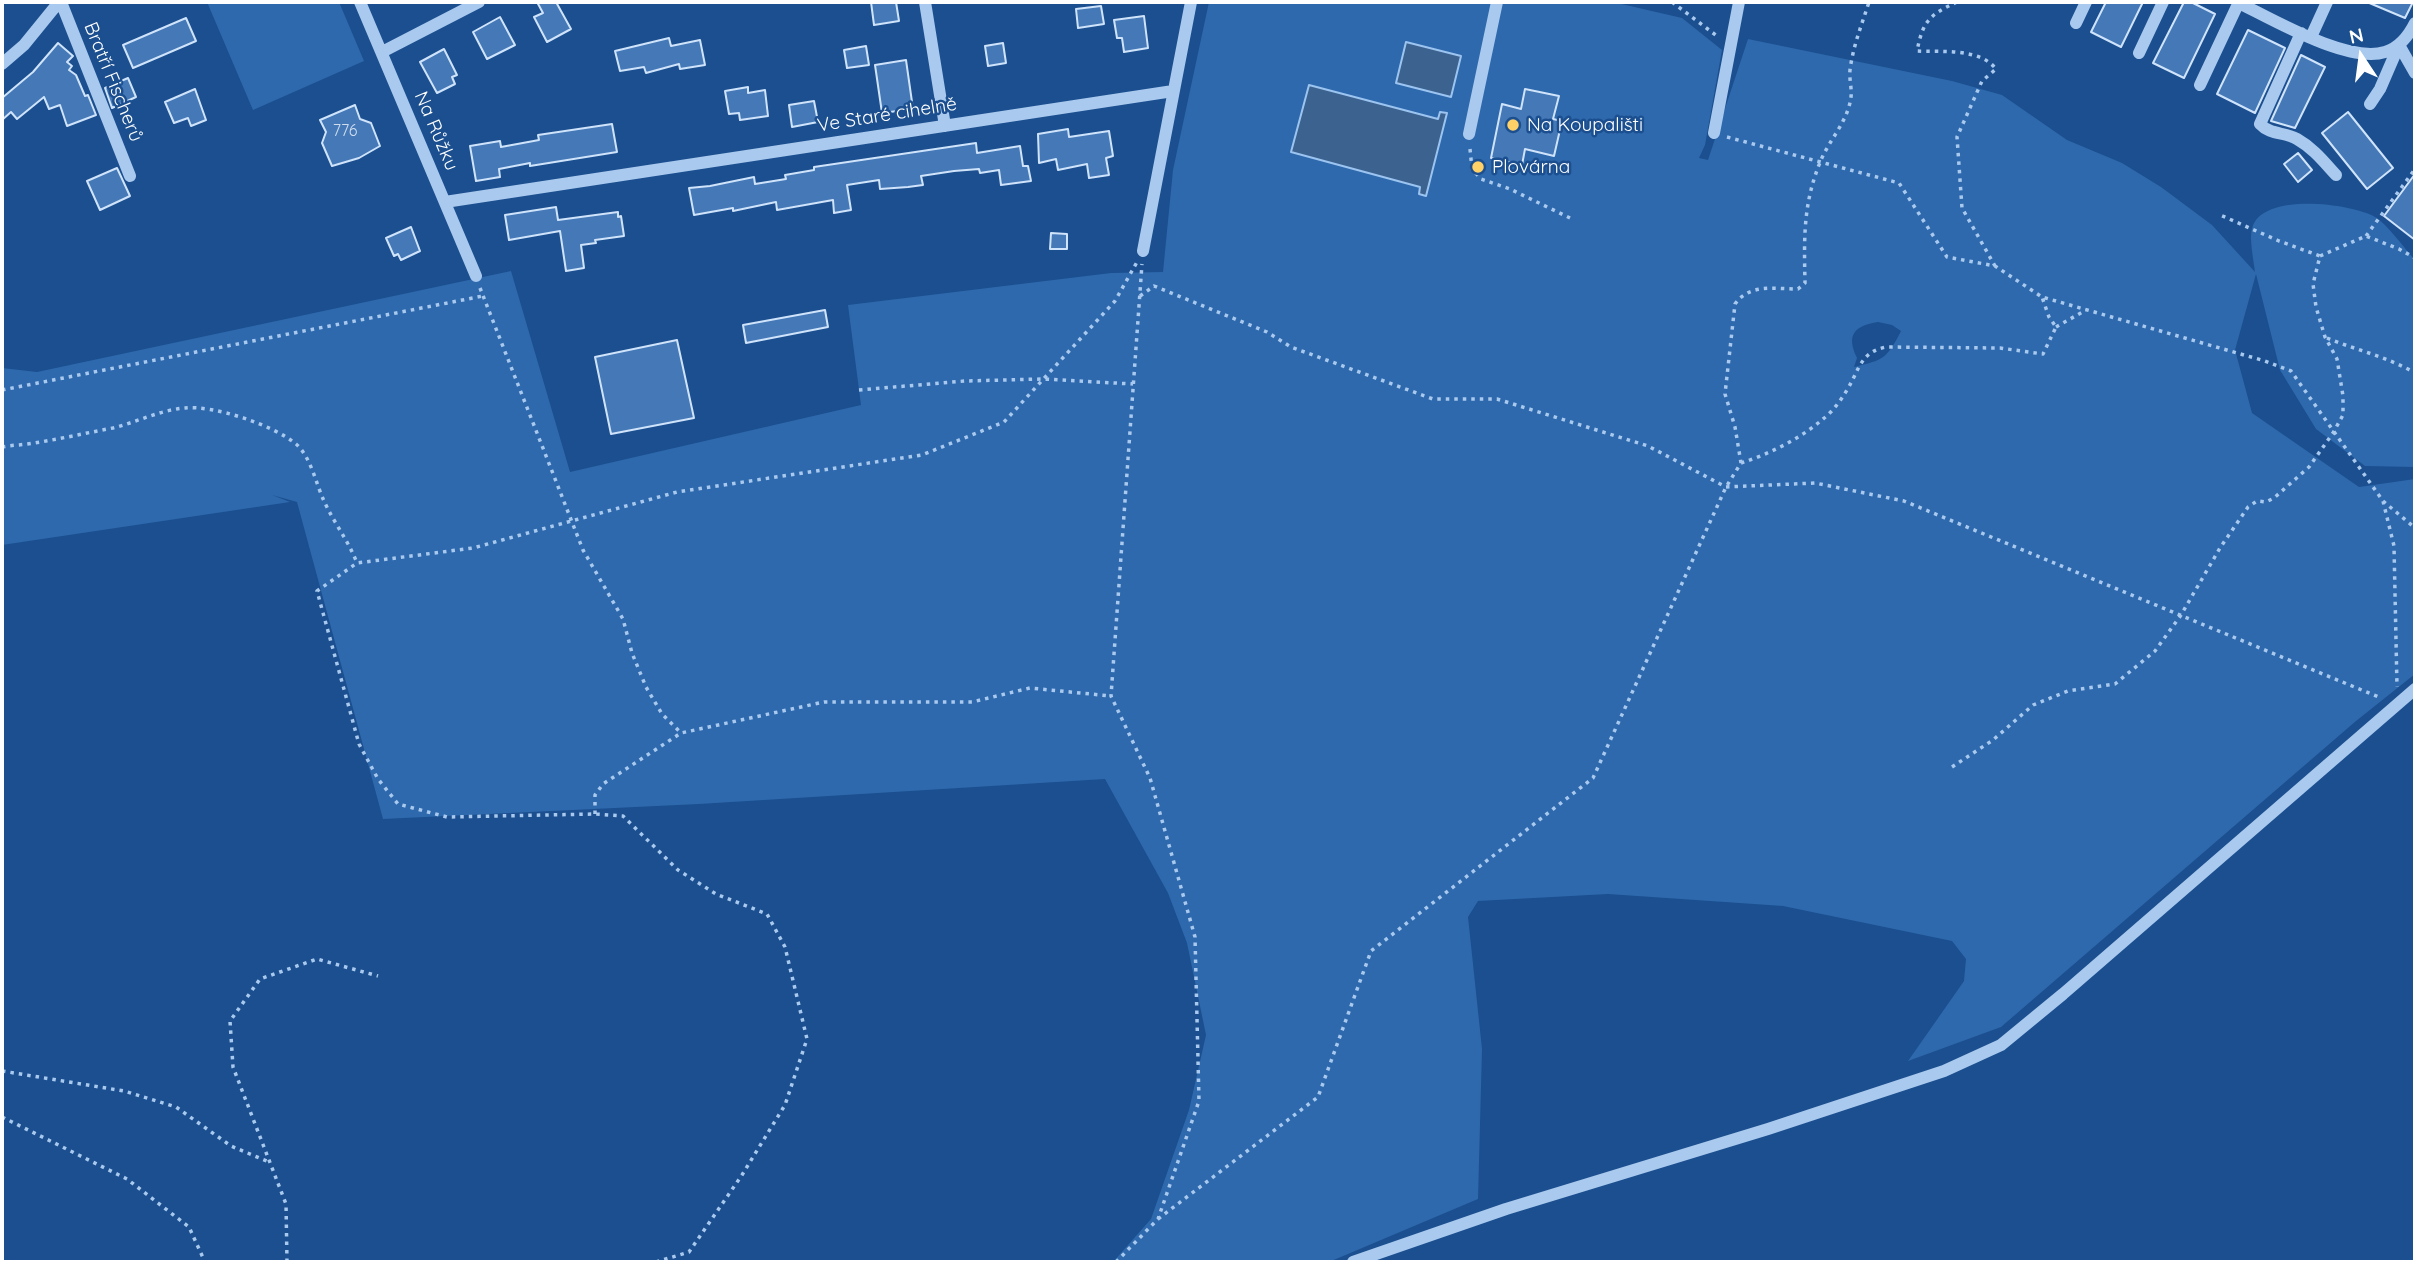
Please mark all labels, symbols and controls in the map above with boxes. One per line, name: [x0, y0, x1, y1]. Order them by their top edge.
street label: Bratří Fischerů: [79, 19, 147, 145]
north arrow: [2326, 21, 2396, 91]
text: N: [2347, 22, 2366, 49]
street label: Na Růžku: [409, 88, 463, 174]
street label: Ve Staré cihelně: [816, 93, 958, 137]
place label: Na Koupališti: [1527, 114, 1643, 136]
marker: Na Koupališti: [1505, 117, 1521, 133]
house number: 776: [333, 121, 357, 141]
place label: Plovárna: [1492, 156, 1570, 178]
marker: Plovárna: [1470, 159, 1486, 175]

